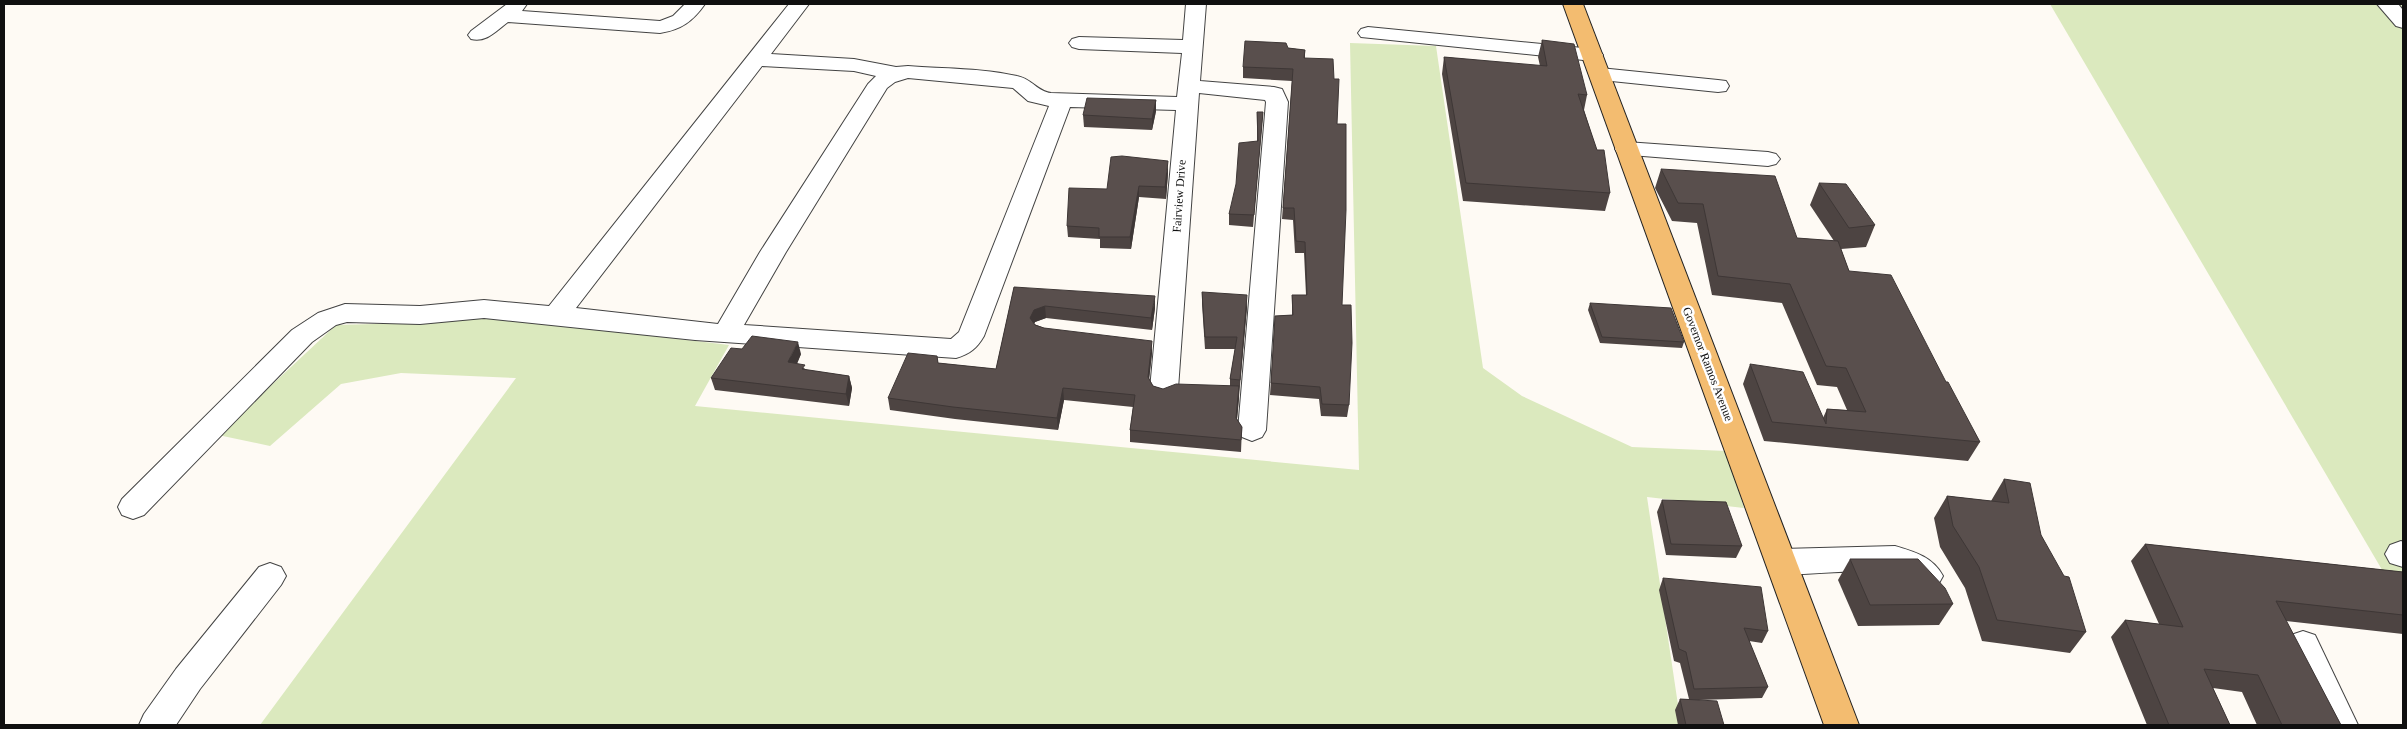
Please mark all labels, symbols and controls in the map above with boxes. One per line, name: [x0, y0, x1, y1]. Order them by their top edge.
street label: Fairview Drive: [1169, 159, 1189, 233]
street label: Governor Ramos Avenue: [1680, 305, 1736, 423]

